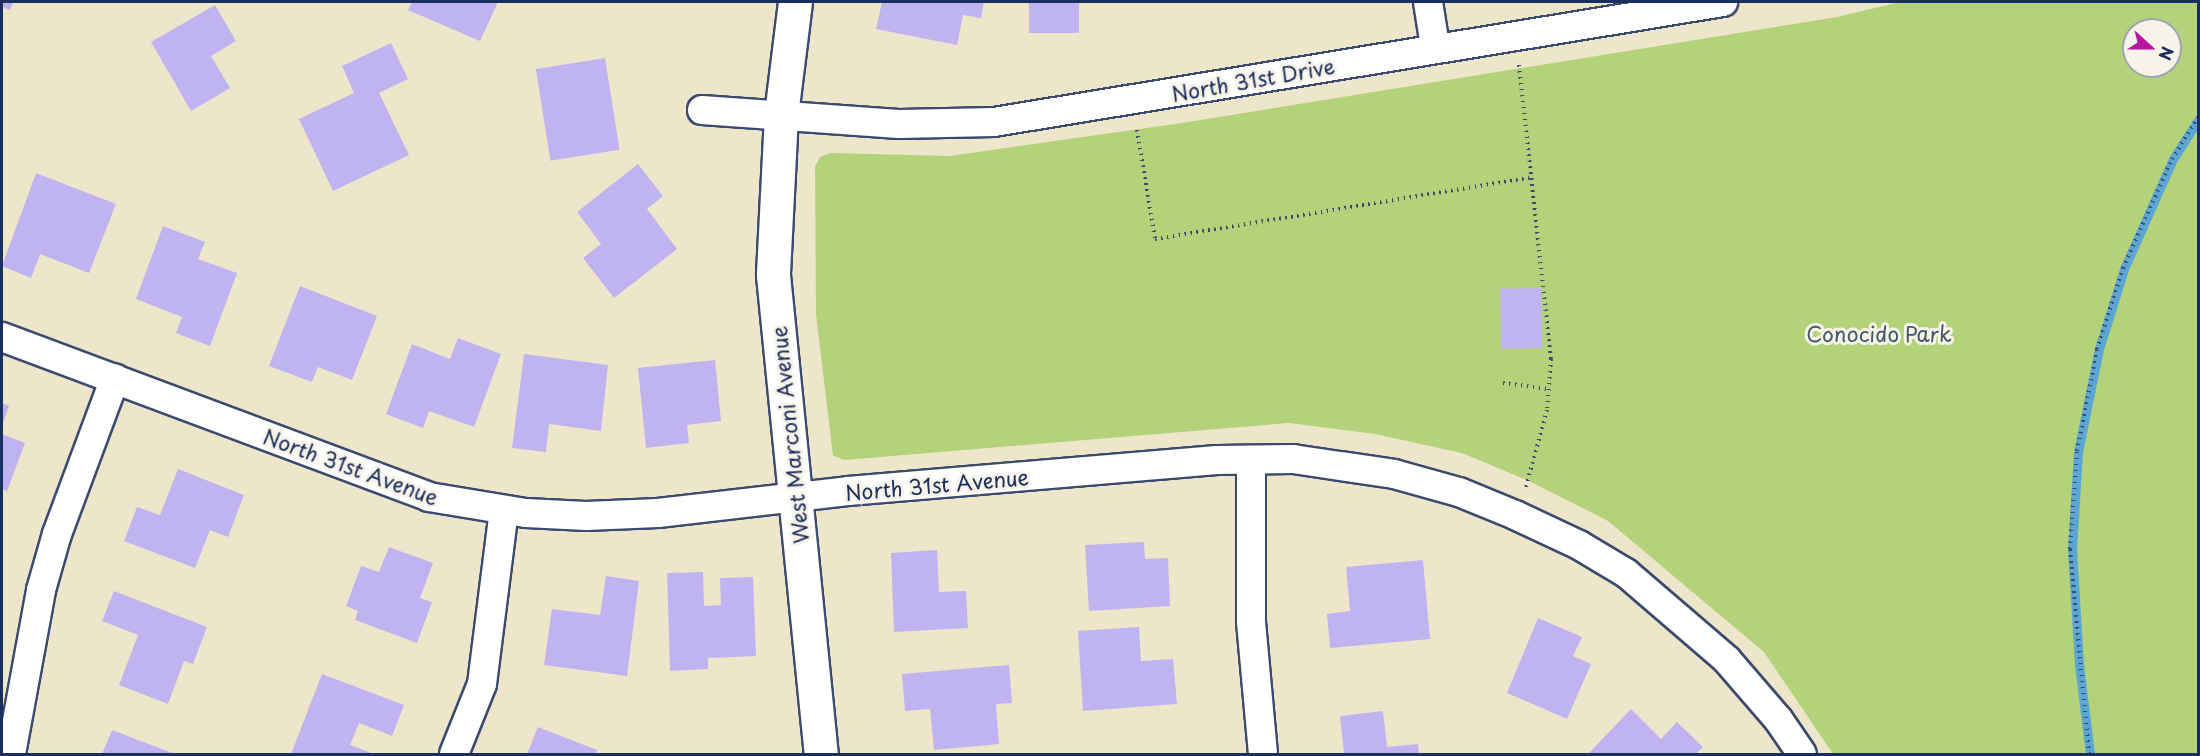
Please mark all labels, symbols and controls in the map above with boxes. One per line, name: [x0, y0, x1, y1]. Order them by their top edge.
north arrow: [2122, 18, 2182, 78]
text: N: [2153, 44, 2180, 64]
street label: North 31st Drive: [1168, 52, 1338, 106]
park label: Conocido Park: [1806, 320, 1952, 346]
street label: West Marconi Avenue: [765, 325, 813, 545]
street label: North 31st Avenue: [259, 422, 443, 510]
street label: North 31st Avenue: [843, 463, 1031, 505]

